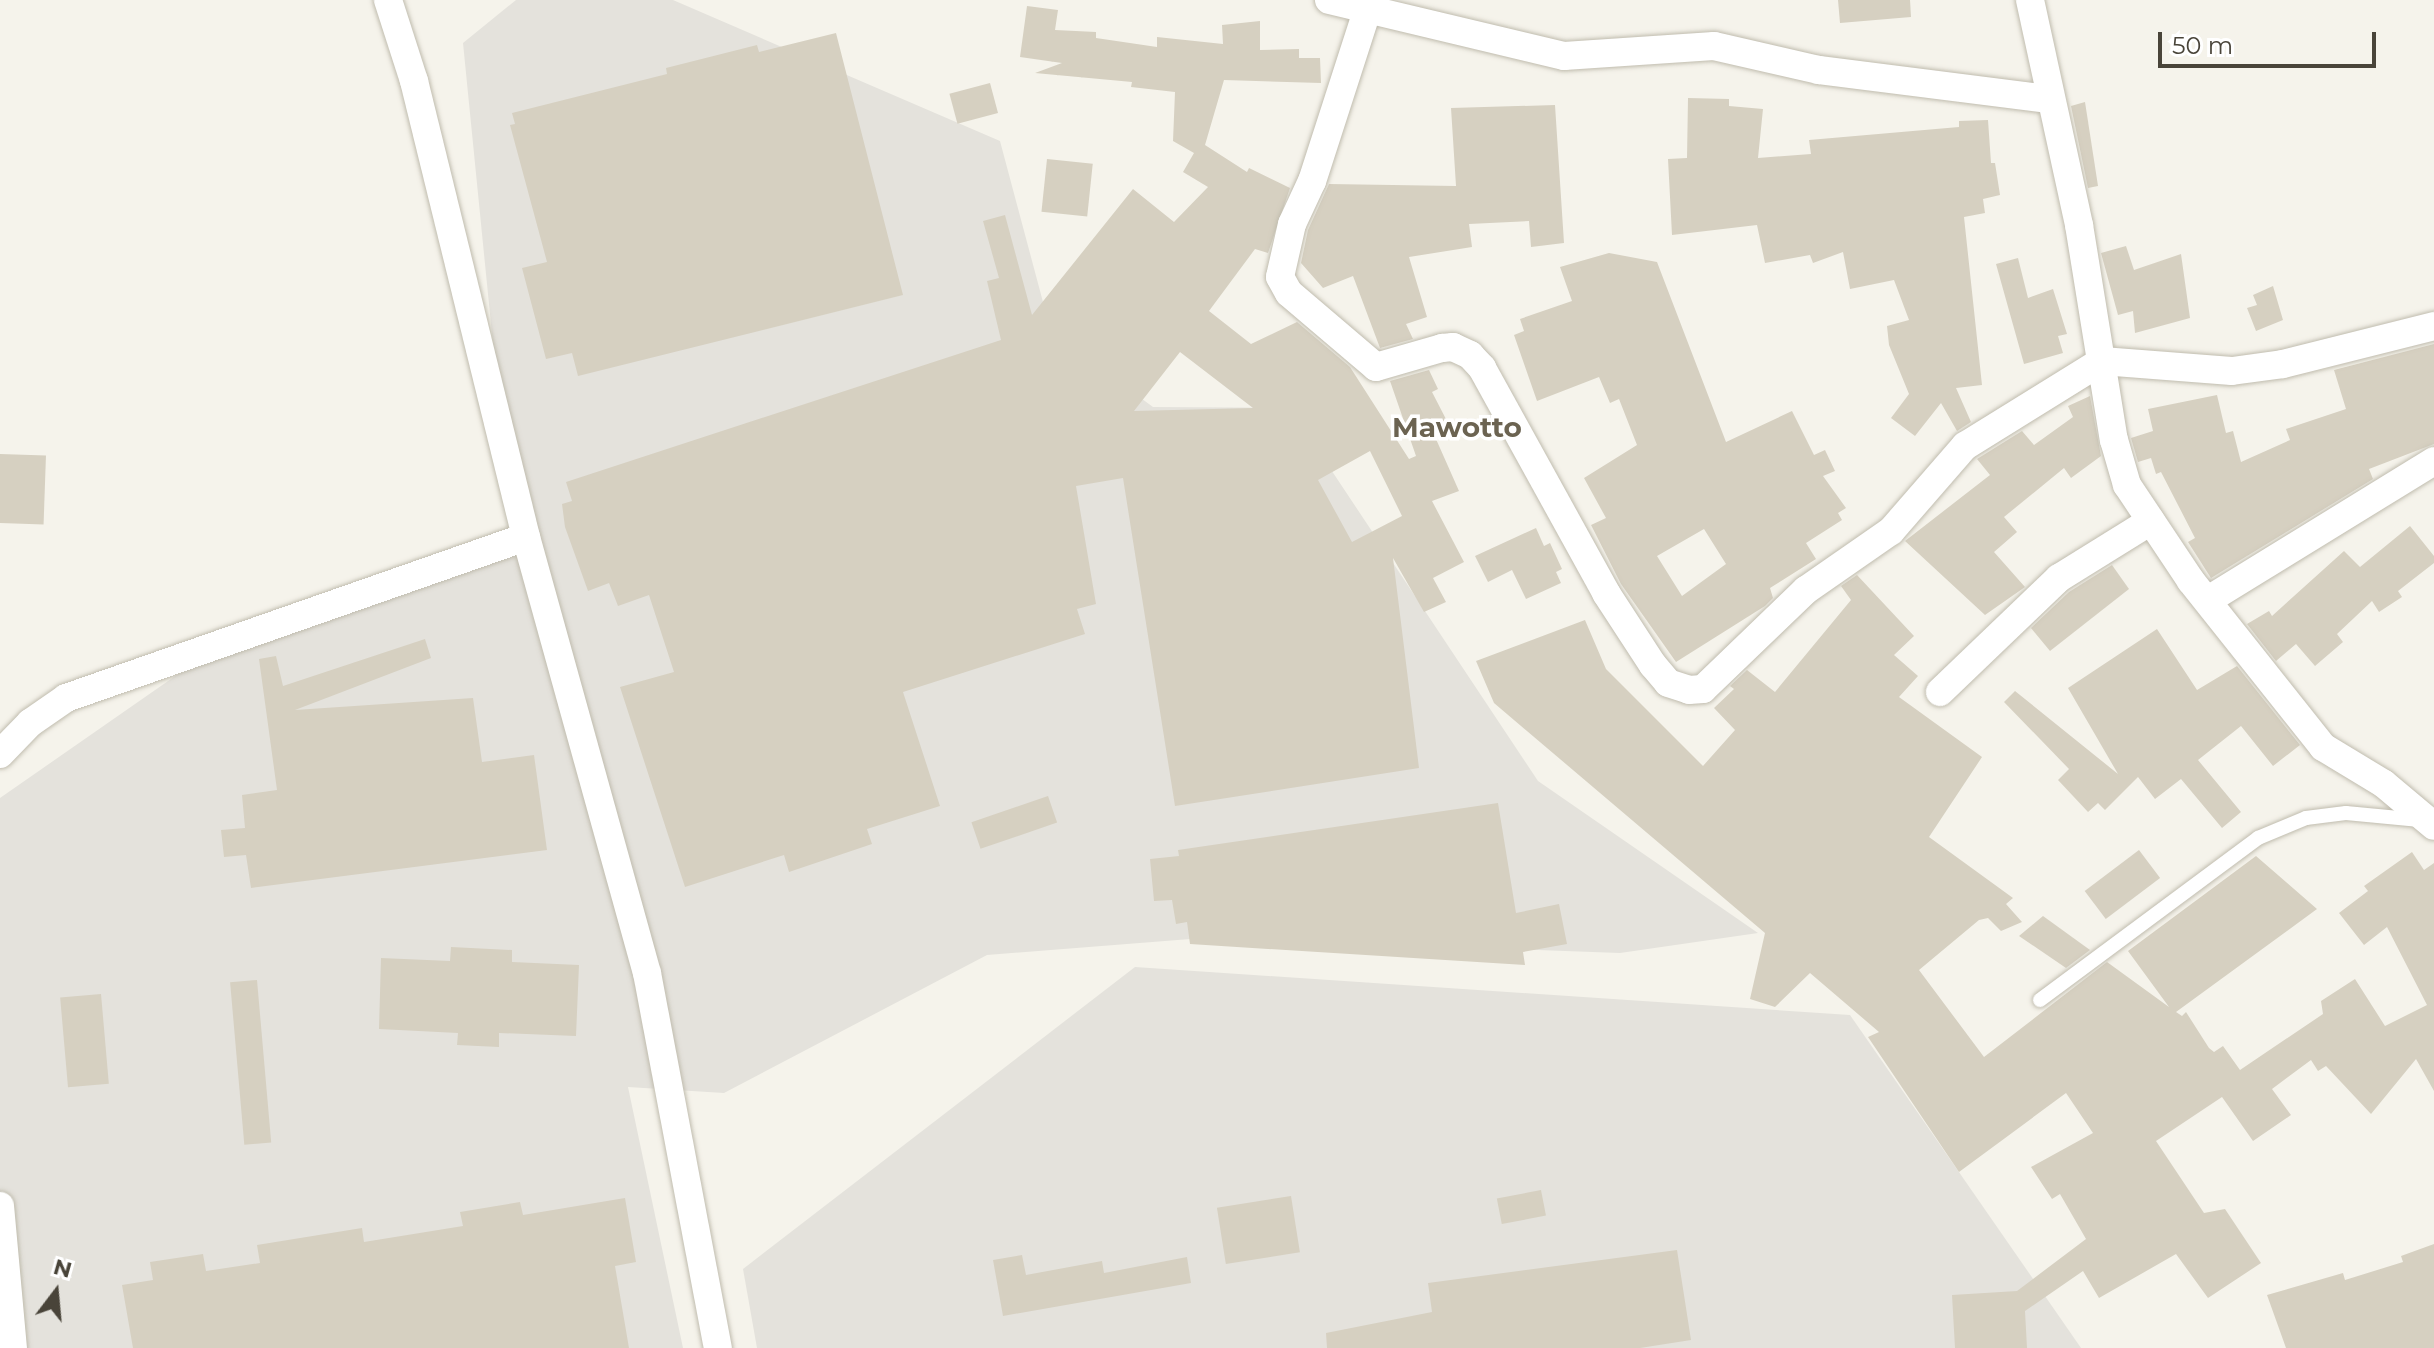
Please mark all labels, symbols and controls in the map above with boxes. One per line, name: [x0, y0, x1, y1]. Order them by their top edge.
scale bar: [2162, 16, 2380, 66]
text: 50 m: [2172, 31, 2233, 60]
district label: Mawotto: [1392, 410, 1522, 444]
north arrow: [16, 1252, 96, 1332]
text: N: [50, 1253, 75, 1284]

